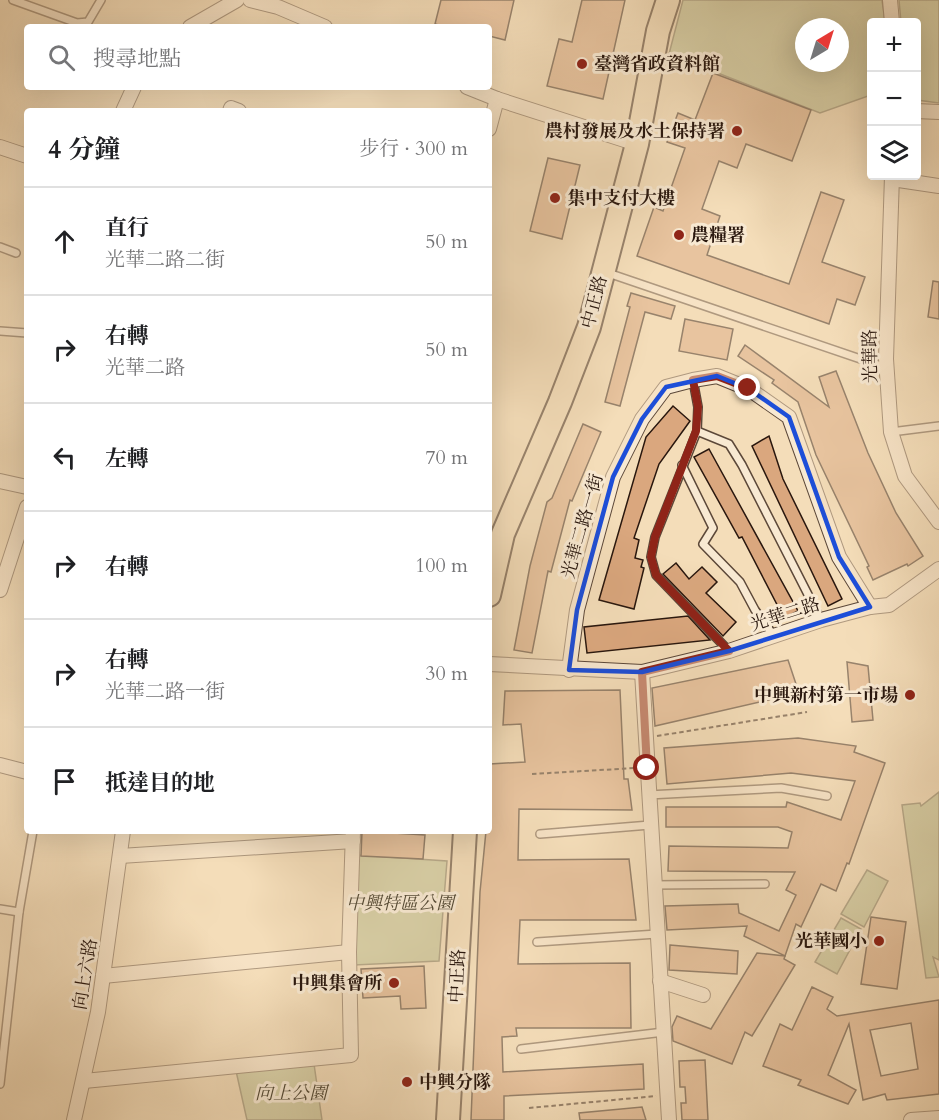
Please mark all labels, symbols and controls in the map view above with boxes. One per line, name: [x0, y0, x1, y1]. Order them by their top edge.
north arrow: [795, 18, 849, 72]
map controls: [867, 18, 921, 180]
button: +: [867, 18, 921, 72]
search box: [24, 24, 492, 90]
icon: search: [45, 41, 78, 74]
text: 搜尋地點: [93, 44, 181, 74]
place label: 臺灣省政資料館: [594, 52, 720, 77]
marker: 臺灣省政資料館: [575, 57, 589, 71]
button: −: [867, 72, 921, 126]
place label: 農村發展及水土保持署: [545, 119, 725, 144]
marker: 農村發展及水土保持署: [730, 124, 744, 138]
button: layers: [867, 126, 921, 180]
text: 4 分鐘: [48, 132, 120, 167]
text: 步行 · 300 m: [359, 135, 468, 162]
place label: 集中支付大樓: [567, 186, 675, 211]
marker: 集中支付大樓: [548, 191, 562, 205]
text: 直行: [105, 213, 149, 243]
place label: 農糧署: [691, 223, 745, 248]
icon: ahead: [48, 225, 81, 258]
text: 50 m: [425, 228, 468, 255]
marker: 農糧署: [672, 228, 686, 242]
text: 光華二路二街: [105, 246, 225, 273]
street label: 中正路: [575, 273, 614, 331]
text: 右轉: [105, 321, 149, 351]
street label: 光華路: [858, 329, 883, 383]
icon: right: [48, 333, 81, 366]
text: 50 m: [425, 336, 468, 363]
text: 光華二路: [105, 354, 185, 381]
route end: [734, 374, 760, 400]
icon: left: [48, 441, 81, 474]
text: 左轉: [105, 444, 149, 474]
text: 70 m: [425, 444, 468, 471]
street label: 光華二路一街: [556, 471, 609, 581]
icon: right: [48, 549, 81, 582]
text: 右轉: [105, 552, 149, 582]
text: 100 m: [415, 552, 468, 579]
street label: 光華二路: [747, 591, 823, 637]
text: 右轉: [105, 645, 149, 675]
icon: right: [48, 657, 81, 690]
text: 30 m: [425, 660, 468, 687]
text: 光華二路一街: [105, 678, 225, 705]
place label: 中興新村第一市場: [754, 683, 898, 708]
marker: 中興新村第一市場: [903, 688, 917, 702]
route start: [633, 754, 659, 780]
icon: arrive: [48, 765, 81, 798]
text: 抵達目的地: [105, 768, 215, 798]
park label: 中興特區公園: [346, 891, 457, 916]
place label: 光華國小: [795, 929, 867, 954]
marker: 光華國小: [872, 934, 886, 948]
street label: 向上六路: [68, 937, 103, 1012]
street label: 中正路: [444, 948, 471, 1004]
place label: 中興集會所: [292, 971, 383, 996]
marker: 中興集會所: [387, 976, 401, 990]
place label: 中興分隊: [419, 1070, 491, 1095]
marker: 中興分隊: [400, 1075, 414, 1089]
park label: 向上公園: [255, 1081, 330, 1106]

